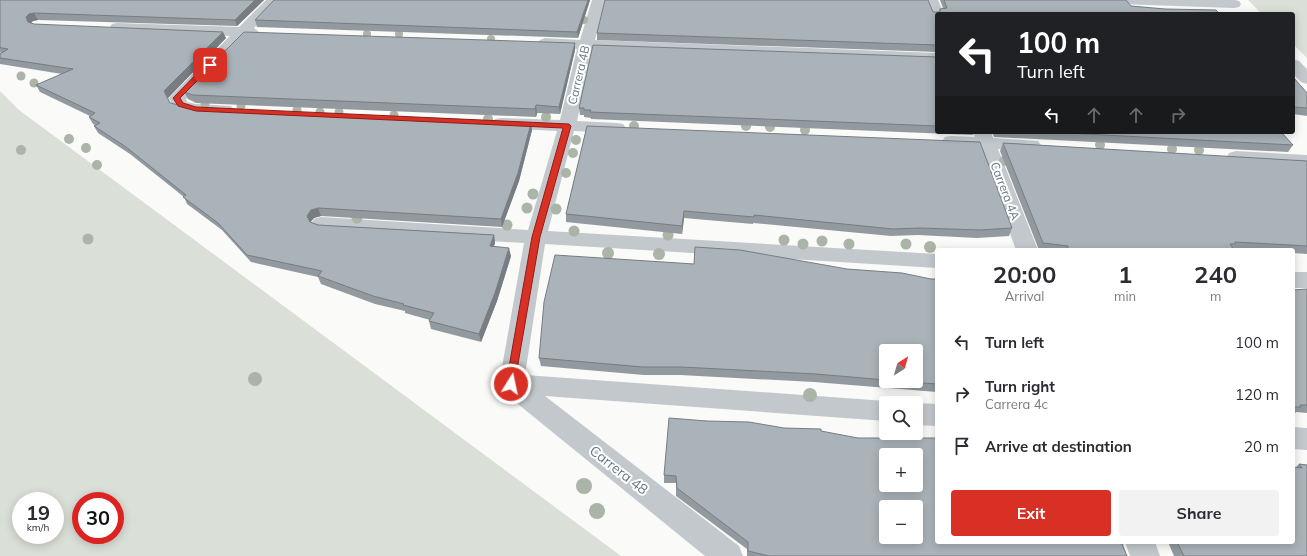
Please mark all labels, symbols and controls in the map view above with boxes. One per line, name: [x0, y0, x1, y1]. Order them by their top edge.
text: 100 m: [1017, 25, 1100, 60]
icon: left: [951, 28, 1003, 80]
street label: Carrera 4B: [564, 44, 593, 106]
pin: [193, 48, 227, 82]
icon: arrive: [199, 54, 221, 76]
text: Turn left: [1017, 60, 1085, 83]
icon: left: [1041, 104, 1063, 126]
icon: ahead: [1083, 104, 1105, 126]
icon: ahead: [1125, 104, 1147, 126]
icon: right: [1167, 104, 1189, 126]
street label: Carrera 4A: [988, 160, 1023, 222]
text: 20:00: [993, 259, 1056, 289]
text: 1: [1118, 259, 1132, 289]
text: 240: [1194, 259, 1237, 289]
text: Arrival: [1005, 288, 1044, 304]
text: min: [1114, 288, 1136, 304]
text: m: [1210, 288, 1221, 304]
icon: left: [951, 331, 973, 353]
text: Turn left: [985, 333, 1044, 352]
text: 100 m: [1235, 333, 1279, 352]
north arrow: [879, 344, 923, 388]
map controls: [879, 344, 923, 544]
position arrow: [490, 363, 532, 405]
text: Turn right: [985, 377, 1055, 396]
icon: right: [951, 383, 973, 405]
text: 120 m: [1235, 385, 1279, 404]
button: search: [879, 396, 923, 440]
text: Carrera 4c: [985, 396, 1048, 412]
icon: arrive: [951, 435, 973, 457]
text: Arrive at destination: [985, 437, 1132, 456]
text: 20 m: [1244, 437, 1279, 456]
street label: Carrera 48: [586, 442, 652, 498]
button: +: [879, 448, 923, 492]
button: Exit: [951, 490, 1111, 536]
button: Share: [1119, 490, 1279, 536]
speed limit sign: 30: [72, 492, 124, 544]
text: 19: [26, 500, 50, 525]
button: −: [879, 500, 923, 544]
text: km/h: [27, 521, 49, 534]

